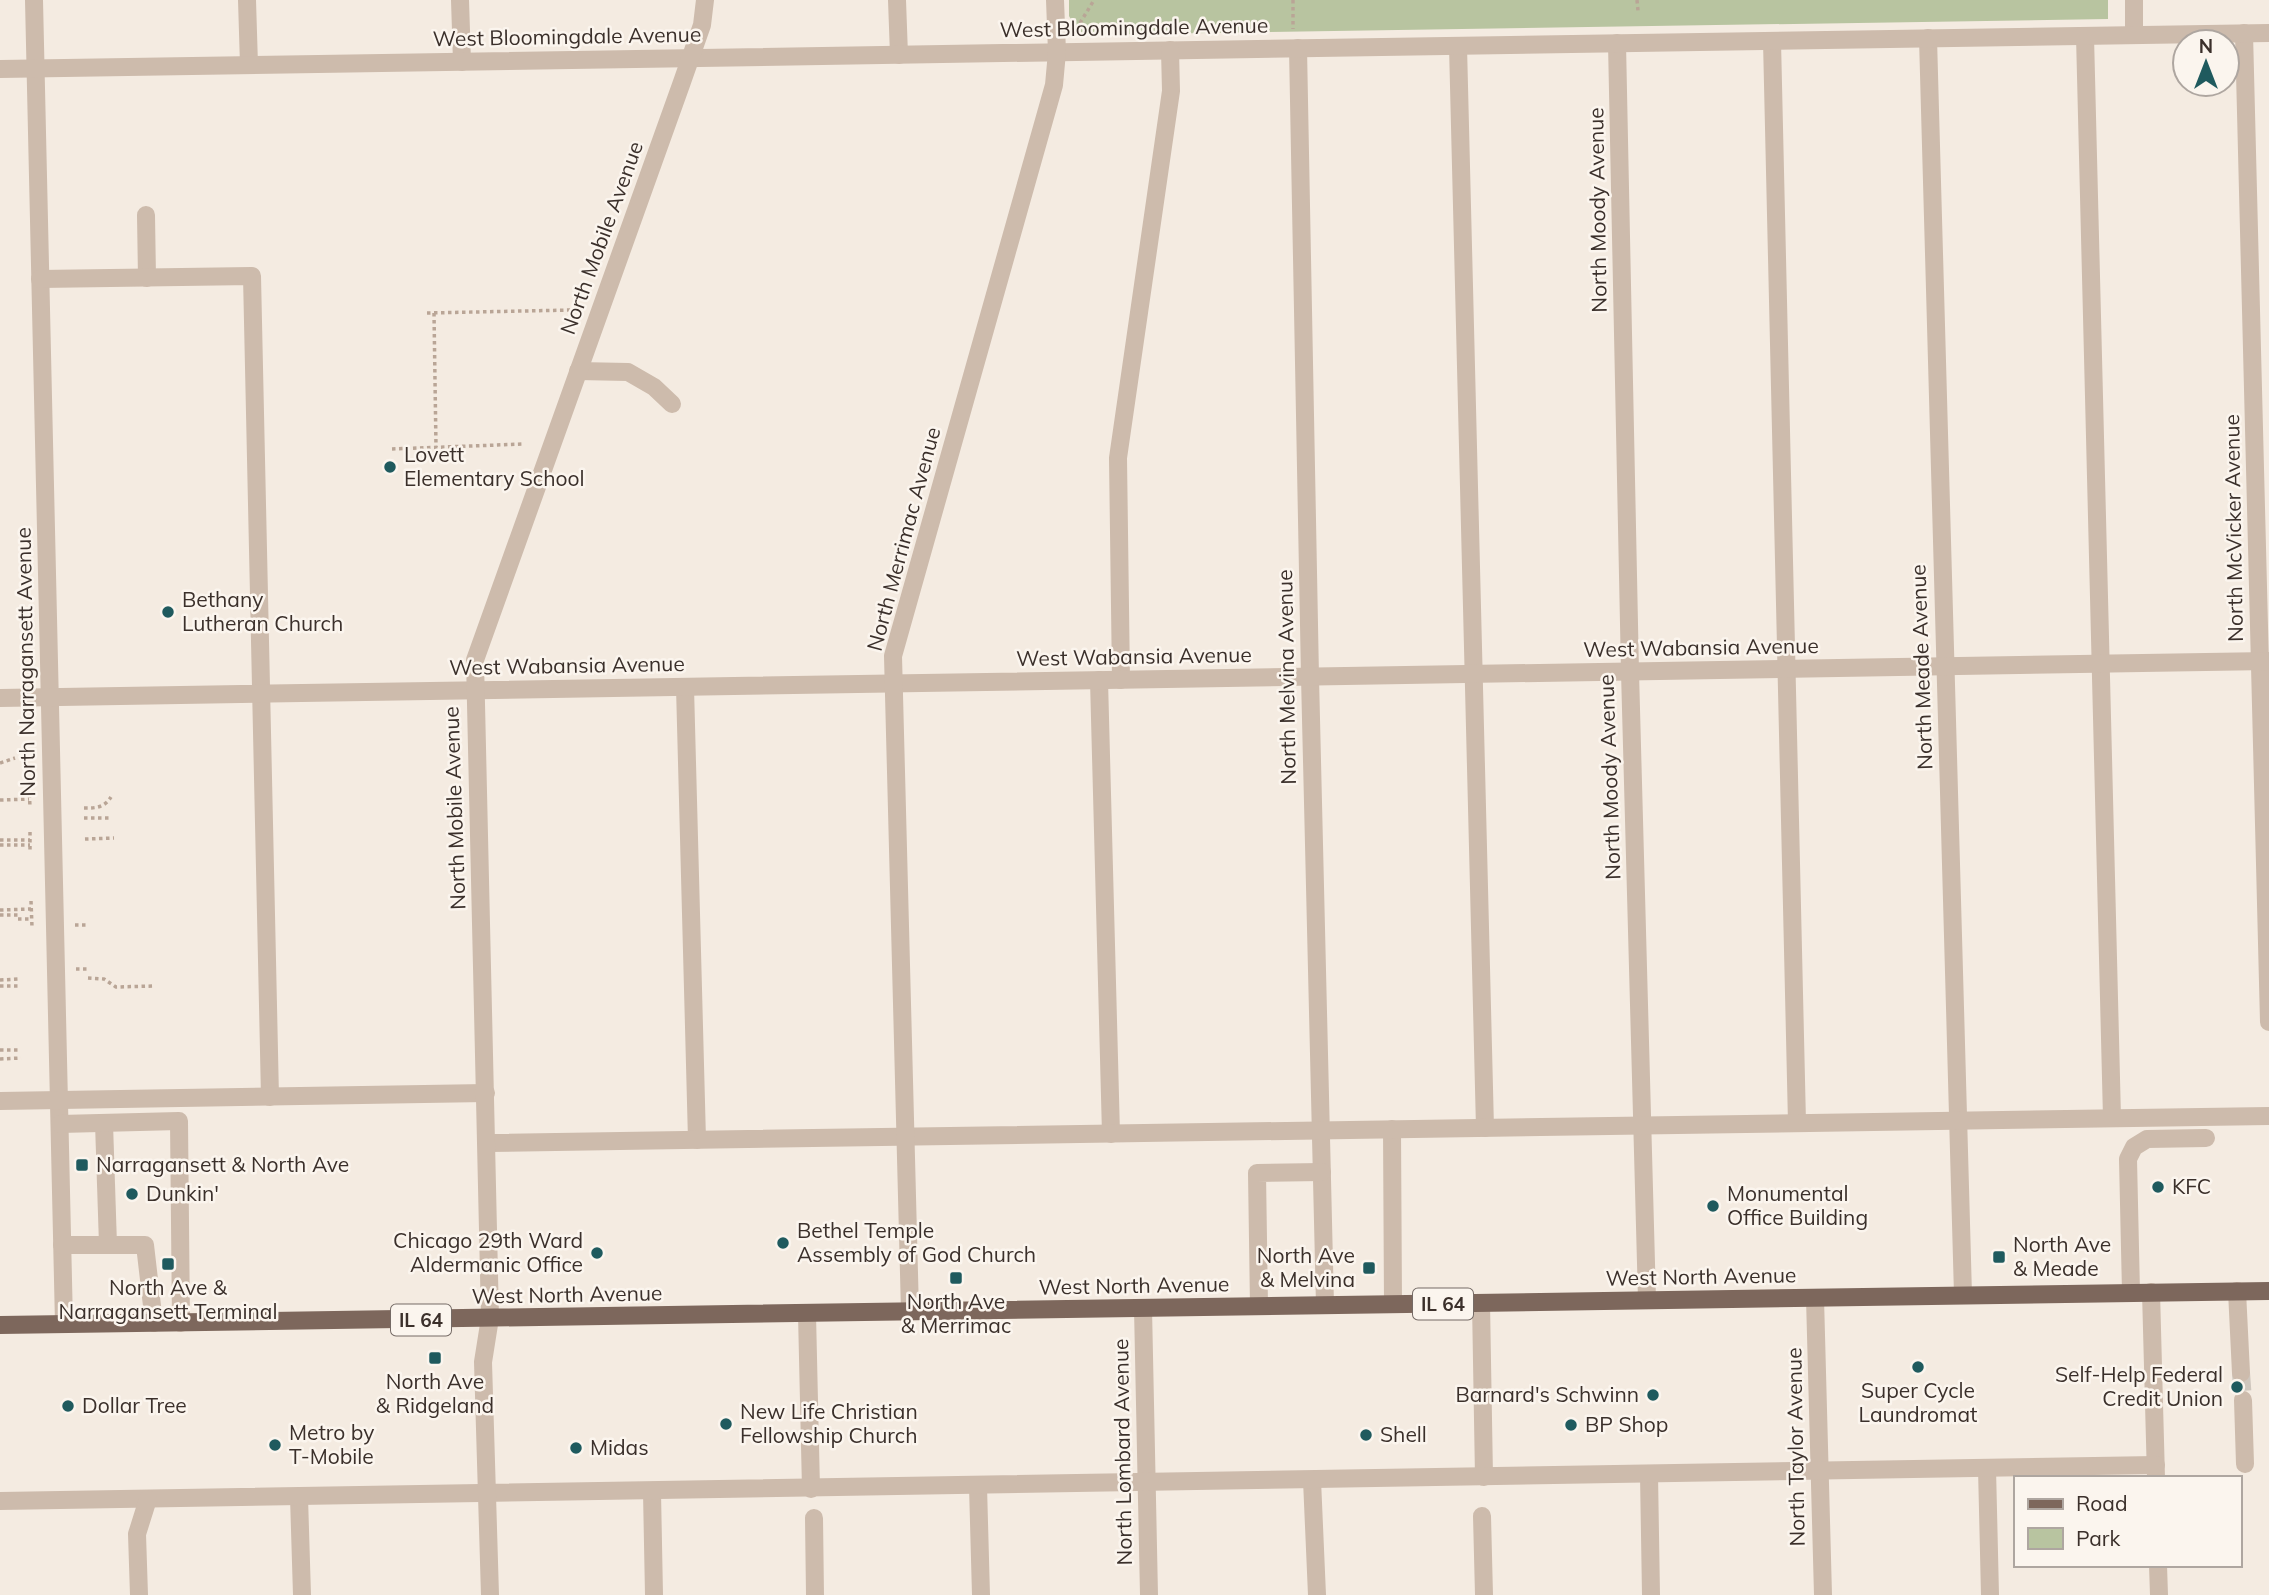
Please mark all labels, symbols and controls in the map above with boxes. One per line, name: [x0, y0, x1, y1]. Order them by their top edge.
street label: West Bloomingdale Avenue: [999, 12, 1268, 42]
street label: West Bloomingdale Avenue: [432, 21, 701, 51]
north arrow: [2171, 28, 2241, 98]
text: N: [2199, 34, 2213, 58]
street label: North Moody Avenue: [1582, 107, 1612, 313]
street label: North Mobile Avenue: [554, 138, 648, 338]
street label: North McVicker Avenue: [2218, 414, 2248, 642]
street label: North Merrimac Avenue: [861, 424, 945, 654]
place label: Lovett Elementary School: [404, 441, 585, 491]
marker: Lovett Elementary School: [382, 459, 398, 475]
street label: North Narragansett Avenue: [10, 527, 40, 797]
street label: North Meade Avenue: [1904, 564, 1938, 770]
street label: North Melvina Avenue: [1271, 569, 1301, 785]
place label: Bethany Lutheran Church: [182, 586, 343, 636]
marker: Bethany Lutheran Church: [160, 604, 176, 620]
street label: West Wabansia Avenue: [1583, 632, 1819, 662]
street label: West Wabansia Avenue: [1016, 641, 1252, 671]
street label: West Wabansia Avenue: [449, 650, 685, 680]
street label: North Moody Avenue: [1592, 674, 1626, 880]
street label: North Mobile Avenue: [437, 706, 471, 910]
place label: Narragansett & North Ave: [96, 1151, 349, 1177]
marker: Narragansett & North Ave: [74, 1157, 90, 1173]
place label: KFC: [2172, 1173, 2211, 1199]
marker: KFC: [2150, 1179, 2166, 1195]
place label: Dunkin': [146, 1180, 219, 1206]
place label: Monumental Office Building: [1727, 1180, 1868, 1230]
marker: Dunkin': [124, 1186, 140, 1202]
marker: Monumental Office Building: [1705, 1198, 1721, 1214]
place label: Bethel Temple Assembly of God Church: [797, 1217, 1036, 1267]
place label: Chicago 29th Ward Aldermanic Office: [393, 1227, 583, 1277]
place label: North Ave & Meade: [2013, 1231, 2111, 1281]
marker: Bethel Temple Assembly of God Church: [775, 1235, 791, 1251]
place label: North Ave & Melvina: [1257, 1242, 1355, 1292]
marker: Chicago 29th Ward Aldermanic Office: [589, 1245, 605, 1261]
marker: North Ave & Meade: [1991, 1249, 2007, 1265]
marker: North Ave & Narragansett Terminal: [160, 1256, 176, 1272]
marker: North Ave & Melvina: [1361, 1260, 1377, 1276]
street label: West North Avenue: [1605, 1261, 1797, 1291]
marker: North Ave & Merrimac: [948, 1270, 964, 1286]
street label: West North Avenue: [1038, 1270, 1230, 1300]
place label: North Ave & Narragansett Terminal: [59, 1274, 277, 1324]
street label: West North Avenue: [471, 1279, 663, 1309]
place label: North Ave & Merrimac: [901, 1288, 1011, 1338]
road number: IL 64: [1413, 1288, 1473, 1320]
road number: IL 64: [391, 1304, 451, 1336]
street label: North Lombard Avenue: [1107, 1338, 1137, 1566]
street label: North Taylor Avenue: [1780, 1347, 1810, 1547]
marker: North Ave & Ridgeland: [427, 1350, 443, 1366]
marker: Super Cycle Laundromat: [1910, 1359, 1926, 1375]
place label: Self-Help Federal Credit Union: [2055, 1361, 2223, 1411]
place label: North Ave & Ridgeland: [376, 1368, 494, 1418]
place label: Super Cycle Laundromat: [1859, 1377, 1977, 1427]
marker: Self-Help Federal Credit Union: [2229, 1379, 2245, 1395]
place label: Barnard's Schwinn: [1455, 1381, 1639, 1407]
marker: Barnard's Schwinn: [1645, 1387, 1661, 1403]
place label: Dollar Tree: [82, 1392, 187, 1418]
marker: Dollar Tree: [60, 1398, 76, 1414]
place label: New Life Christian Fellowship Church: [740, 1398, 918, 1448]
place label: BP Shop: [1585, 1411, 1668, 1437]
marker: New Life Christian Fellowship Church: [718, 1416, 734, 1432]
marker: BP Shop: [1563, 1417, 1579, 1433]
place label: Metro by T-Mobile: [289, 1419, 374, 1469]
place label: Shell: [1380, 1421, 1427, 1447]
marker: Shell: [1358, 1427, 1374, 1443]
place label: Midas: [590, 1434, 649, 1460]
marker: Metro by T-Mobile: [267, 1437, 283, 1453]
marker: Midas: [568, 1440, 584, 1456]
legend: [2014, 1476, 2241, 1567]
text: Road: [2076, 1490, 2127, 1516]
text: Park: [2076, 1525, 2120, 1551]

